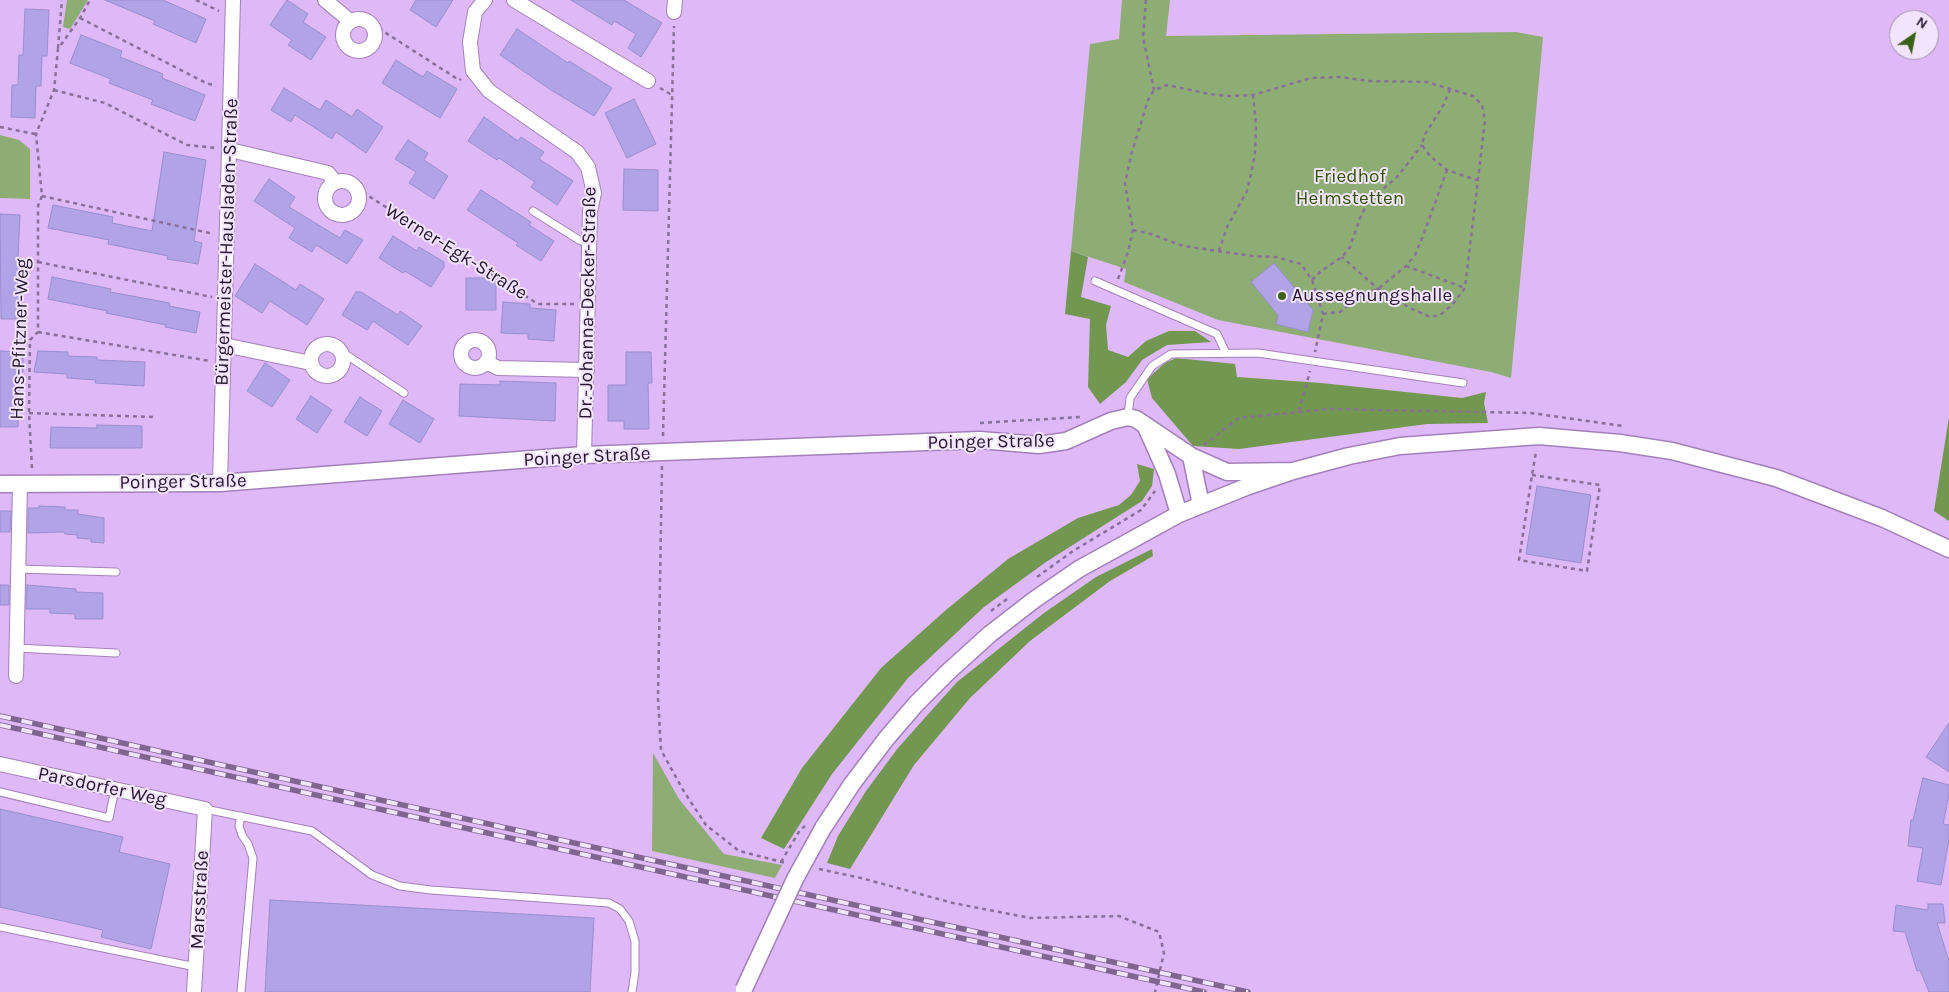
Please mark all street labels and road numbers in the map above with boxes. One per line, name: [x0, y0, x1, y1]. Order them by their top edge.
street label: Bürgermeister-Hausladen-Straße: [211, 98, 243, 386]
street label: Dr.-Johanna-Decker-Straße: [575, 186, 601, 420]
street label: Werner-Egk-Straße: [381, 199, 531, 305]
street label: Hans-Pfitzner-Weg: [6, 258, 34, 420]
street label: Poinger Straße: [927, 429, 1055, 455]
street label: Poinger Straße: [523, 442, 651, 472]
street label: Poinger Straße: [119, 469, 247, 495]
street label: Parsdorfer Weg: [36, 762, 168, 812]
street label: Marsstraße: [186, 850, 214, 950]

